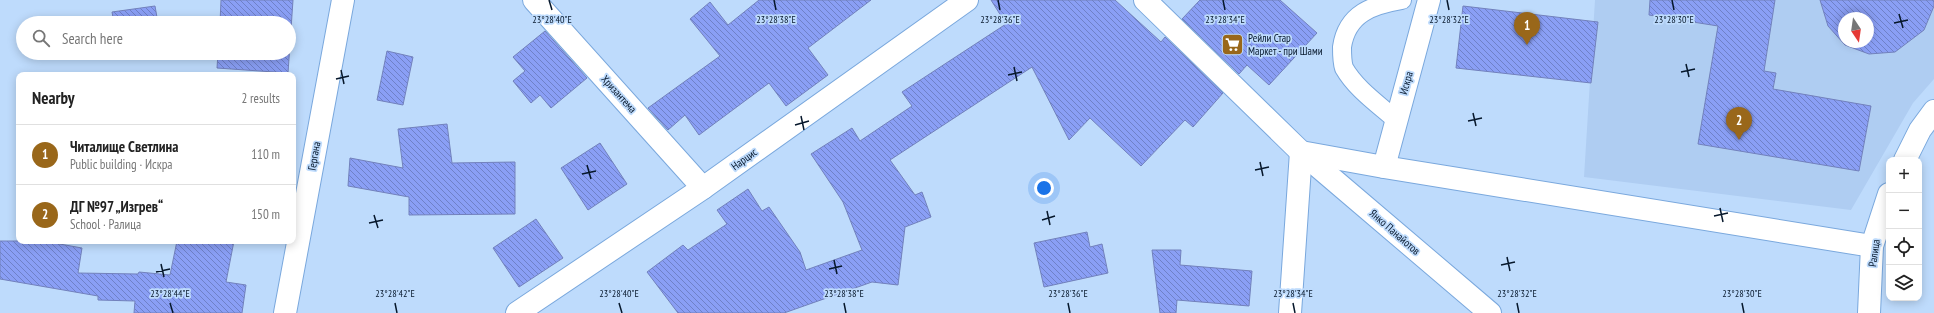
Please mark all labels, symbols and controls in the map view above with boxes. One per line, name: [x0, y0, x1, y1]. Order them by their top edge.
pin: 1: [1514, 12, 1540, 45]
north arrow: [1838, 12, 1874, 48]
text: 23°28'40"E: [532, 13, 572, 26]
text: 23°28'38"E: [756, 13, 796, 26]
text: 23°28'36"E: [980, 13, 1020, 26]
text: 23°28'34"E: [1205, 13, 1245, 26]
text: 23°28'32"E: [1429, 13, 1469, 26]
text: 23°28'30"E: [1654, 13, 1694, 26]
search box: [16, 16, 296, 60]
icon: search: [30, 27, 52, 49]
text: Search here: [62, 29, 123, 48]
supermarket icon: Рейли Стар Маркет - при Шами: [1220, 31, 1246, 57]
place label: Рейли Стар Маркет - при Шами: [1248, 31, 1323, 58]
street label: Искра: [1396, 70, 1416, 96]
street label: Хризантема: [598, 72, 640, 116]
text: Nearby: [32, 87, 75, 109]
text: 2 results: [241, 90, 280, 107]
pin: 2: [1726, 107, 1752, 140]
text: Читалище Светлина: [70, 137, 178, 156]
street label: Гергана: [305, 140, 323, 172]
street label: Нарцис: [728, 145, 760, 173]
text: 1: [42, 146, 48, 163]
text: 110 m: [251, 146, 280, 163]
text: Public building · Искра: [70, 156, 173, 173]
map controls: [1886, 157, 1922, 301]
button: +: [1886, 157, 1922, 193]
your location: [1034, 178, 1054, 198]
button: −: [1886, 193, 1922, 229]
text: ДГ №97 „Изгрев“: [70, 197, 163, 216]
text: 2: [42, 206, 48, 223]
text: 150 m: [251, 206, 280, 223]
street label: Янко Панайотов: [1367, 206, 1424, 258]
text: School · Ралица: [70, 216, 141, 233]
button: locate: [1886, 229, 1922, 265]
street label: Ралица: [1865, 238, 1883, 268]
button: layers: [1886, 265, 1922, 301]
text: 23°28'44"E: [150, 287, 190, 300]
text: 23°28'42"E: [375, 287, 415, 300]
text: 23°28'40"E: [599, 287, 639, 300]
text: 23°28'38"E: [824, 287, 864, 300]
text: 23°28'36"E: [1048, 287, 1088, 300]
text: 23°28'34"E: [1273, 287, 1313, 300]
text: 23°28'32"E: [1497, 287, 1537, 300]
text: 23°28'30"E: [1722, 287, 1762, 300]

